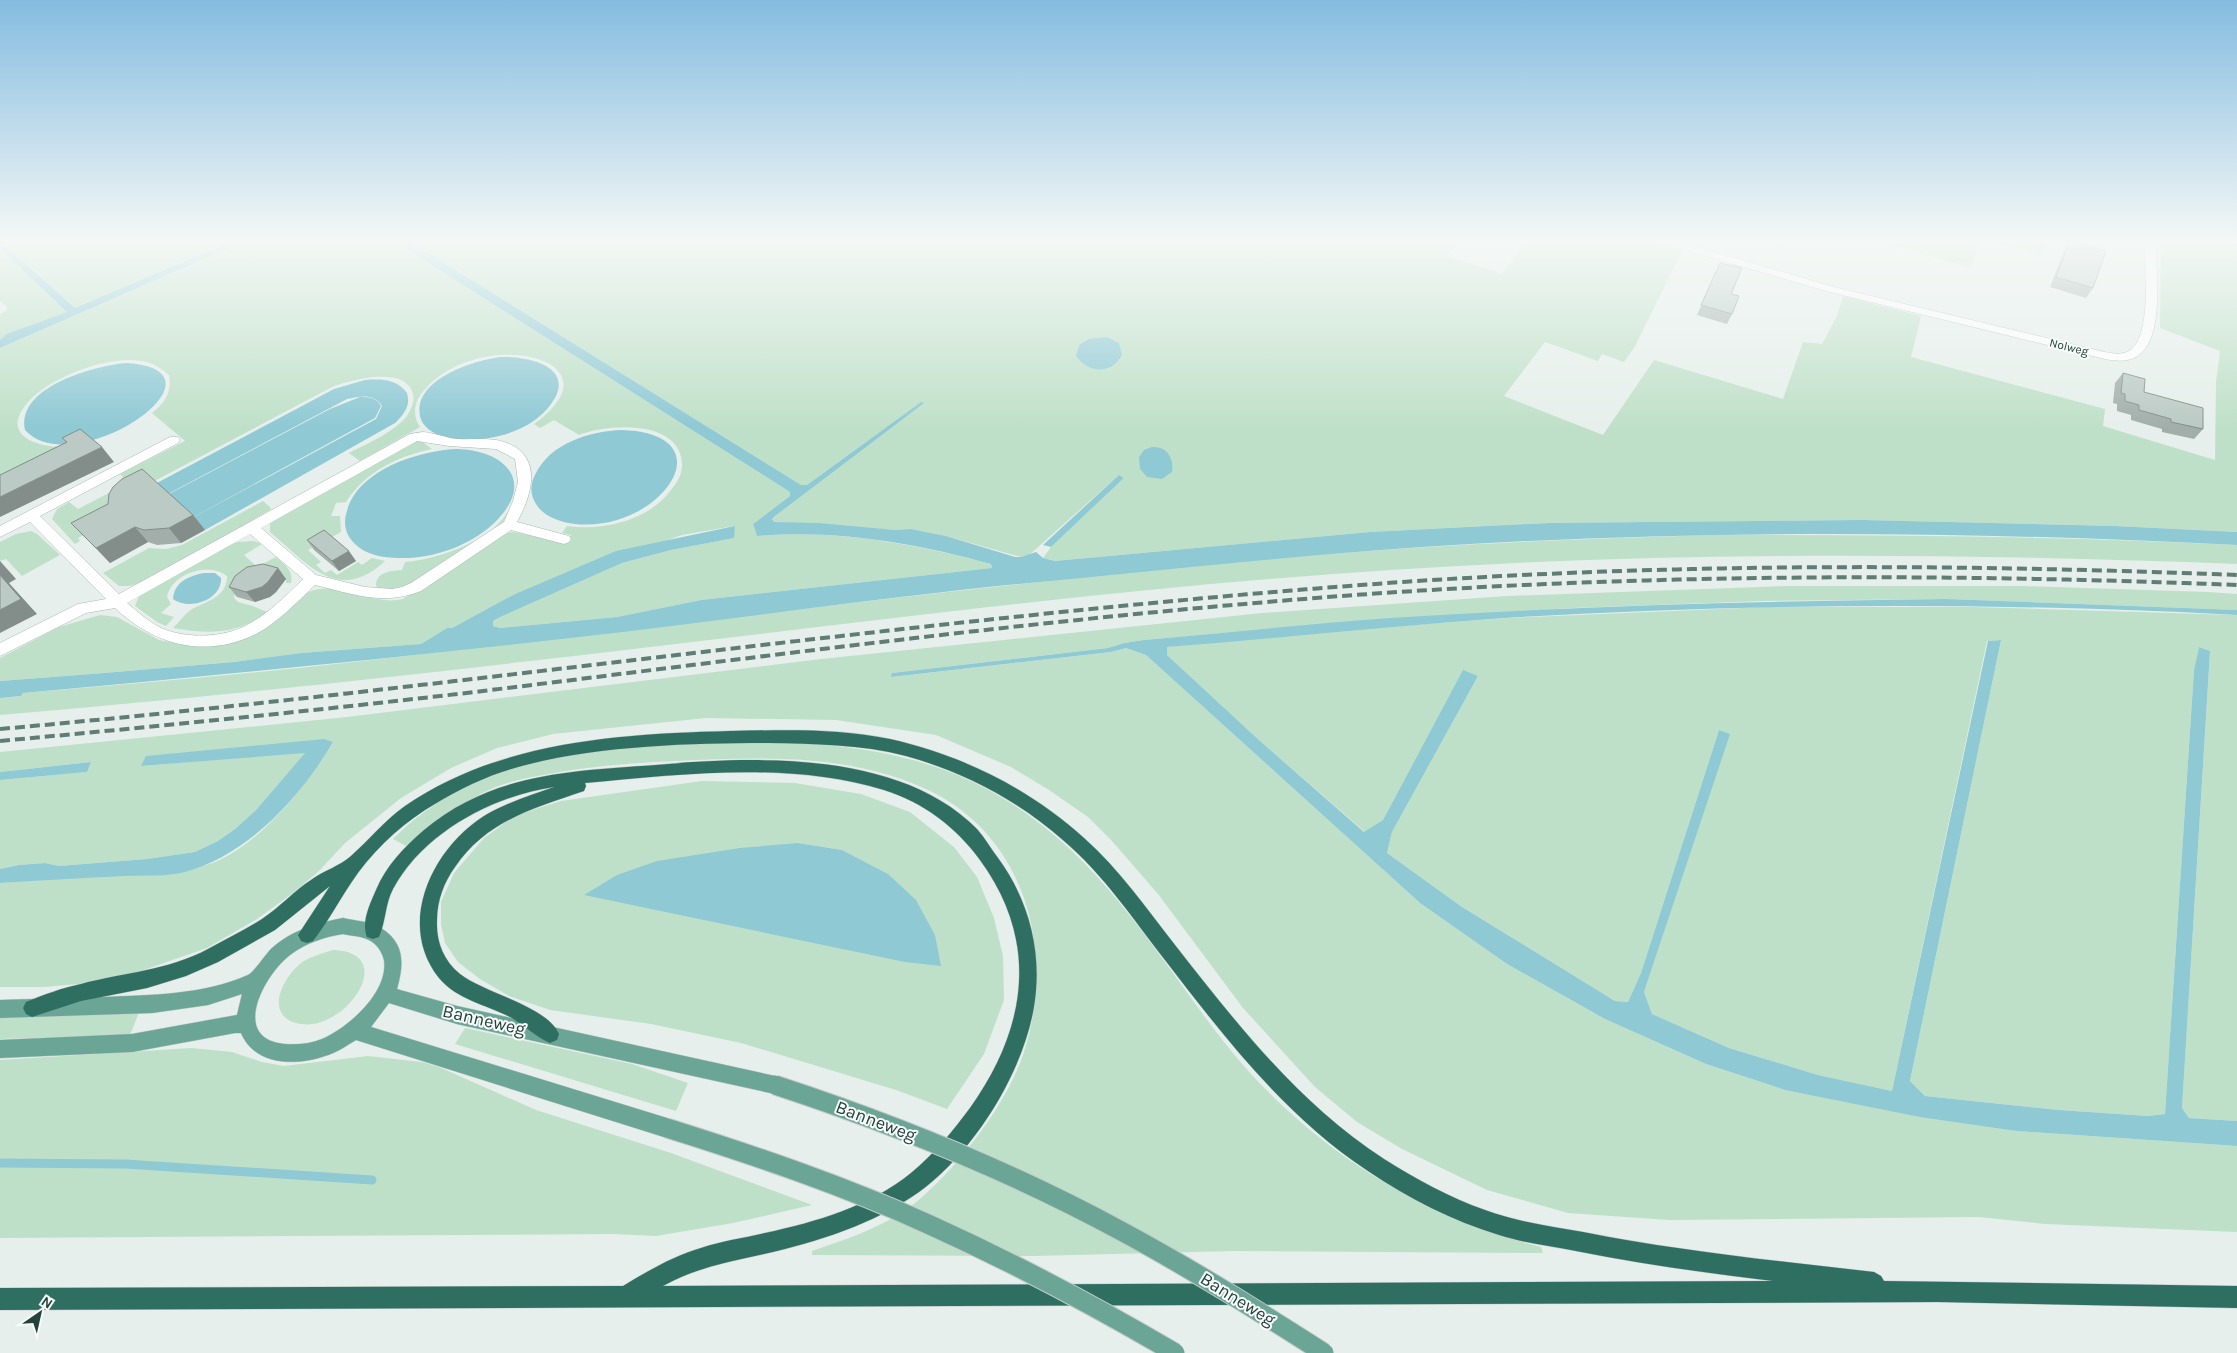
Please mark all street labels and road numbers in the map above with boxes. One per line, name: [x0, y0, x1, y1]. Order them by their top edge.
street label: Nolweg: [2048, 335, 2090, 359]
street label: Banneweg: [440, 1000, 528, 1040]
street label: Banneweg: [833, 1096, 919, 1146]
street label: Banneweg: [1196, 1267, 1280, 1331]

